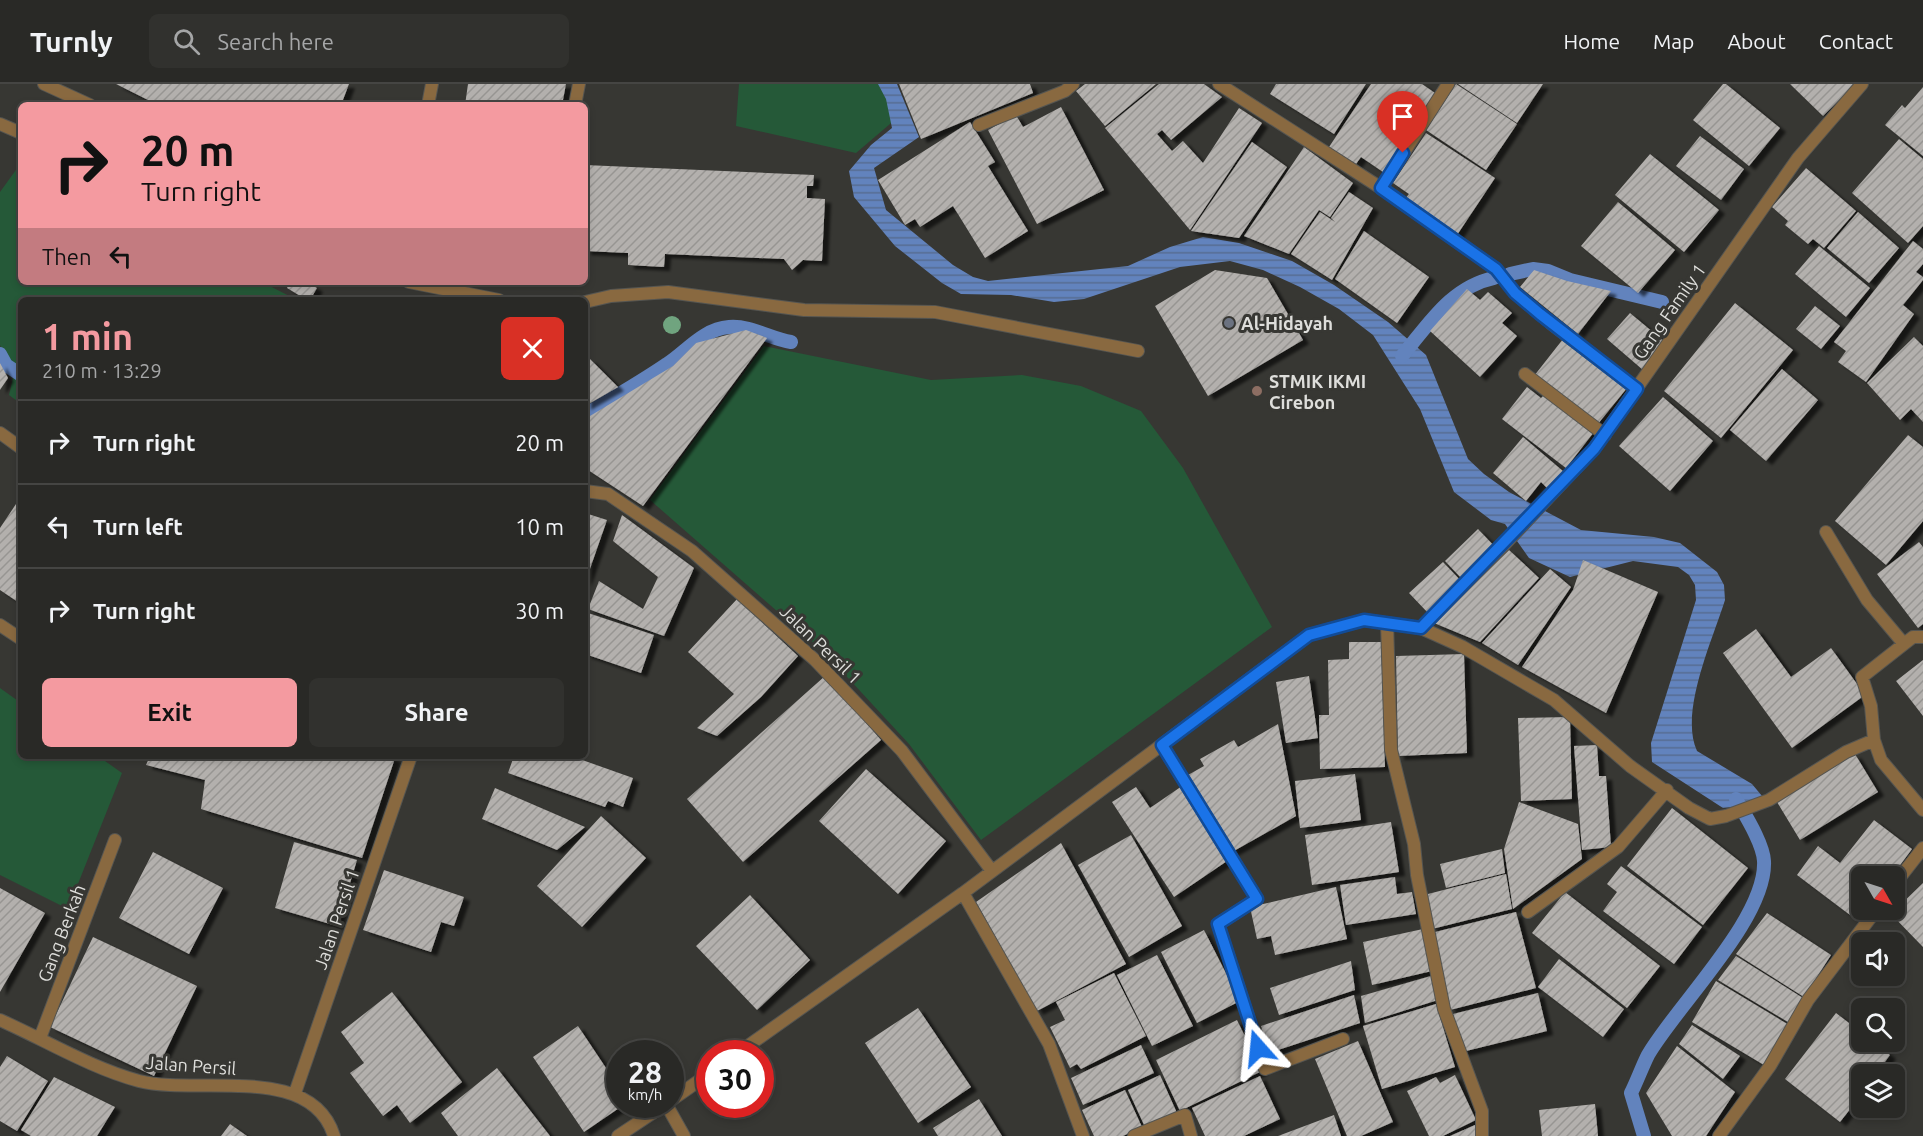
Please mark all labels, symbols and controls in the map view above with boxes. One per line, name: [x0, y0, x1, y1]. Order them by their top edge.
search box: [149, 14, 569, 68]
icon: search: [170, 25, 203, 58]
text: Turnly: [30, 26, 113, 57]
text: Search here: [218, 29, 334, 54]
text: Home: [1563, 29, 1620, 53]
text: Map: [1653, 29, 1694, 53]
text: About: [1727, 29, 1786, 53]
text: Contact: [1819, 29, 1893, 53]
pin: [1377, 91, 1428, 153]
icon: arrive: [1386, 100, 1419, 133]
icon: right: [42, 126, 120, 204]
text: 20 m: [141, 127, 235, 174]
text: Turn right: [141, 176, 261, 206]
icon: left: [104, 240, 137, 273]
text: Then: [42, 244, 92, 269]
street label: Gang Family 1: [1629, 260, 1709, 362]
place label: Al-Hidayah: [1241, 313, 1333, 333]
text: 1 min: [42, 316, 133, 357]
marker: Al-Hidayah: [1222, 316, 1236, 330]
button: close: [501, 317, 564, 380]
text: 210 m · 13:29: [42, 359, 162, 382]
place label: STMIK IKMI Cirebon: [1269, 371, 1366, 412]
marker: STMIK IKMI Cirebon: [1250, 384, 1264, 398]
icon: right: [42, 426, 75, 459]
text: Turn right: [93, 430, 195, 455]
text: 20 m: [515, 430, 564, 455]
icon: left: [42, 510, 75, 543]
text: Turn left: [93, 514, 183, 539]
text: 10 m: [515, 514, 564, 539]
icon: right: [42, 594, 75, 627]
text: Turn right: [93, 598, 195, 623]
text: 30 m: [515, 598, 564, 623]
street label: Jalan Persil 1: [776, 600, 866, 688]
button: Exit: [42, 678, 297, 747]
button: Share: [309, 678, 564, 747]
street label: Jalan Persil 1: [309, 866, 363, 972]
north arrow: [1851, 866, 1905, 920]
map controls: [1851, 866, 1905, 1118]
street label: Gang Berkah: [33, 881, 89, 985]
button: sound: [1851, 932, 1905, 986]
button: search: [1851, 998, 1905, 1052]
position arrow: [1226, 1016, 1290, 1080]
speed limit sign: 30: [696, 1040, 774, 1118]
street label: Jalan Persil: [145, 1052, 237, 1078]
text: 28: [628, 1055, 662, 1089]
button: layers: [1851, 1064, 1905, 1118]
text: km/h: [628, 1086, 662, 1103]

